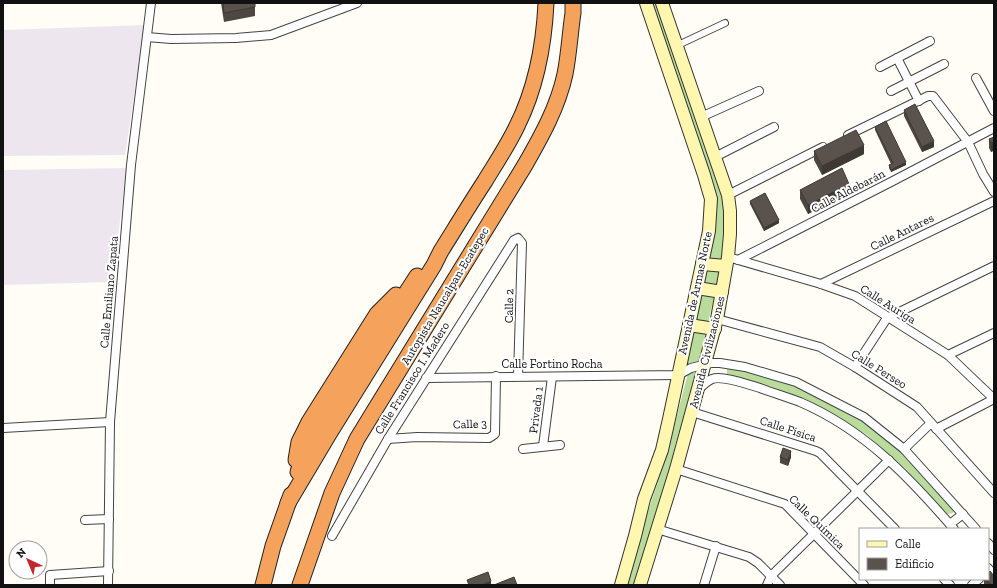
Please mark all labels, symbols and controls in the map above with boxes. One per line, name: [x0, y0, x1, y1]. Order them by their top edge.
street label: Calle Aldebarán: [809, 166, 887, 216]
street label: Calle Antares: [868, 211, 936, 253]
street label: Autopista Naucalpan-Ecatepec: [398, 224, 492, 367]
street label: Avenida de Armas Norte: [675, 230, 715, 356]
street label: Calle Emiliano Zapata: [97, 235, 121, 349]
street label: Calle Auriga: [858, 281, 919, 327]
street label: Calle 2: [502, 289, 516, 323]
street label: Avenida Civilizaciones: [686, 294, 728, 410]
street label: Calle Francisco I. Madero: [372, 319, 452, 437]
street label: Calle Perseo: [849, 346, 909, 392]
street label: Calle Fortino Rocha: [502, 357, 603, 371]
street label: Privada 1: [526, 386, 546, 434]
street label: Calle Física: [758, 413, 818, 445]
street label: Calle 3: [453, 416, 487, 432]
street label: Calle Química: [786, 492, 848, 552]
legend: [859, 528, 989, 580]
text: Calle: [895, 537, 921, 551]
north arrow: [8, 540, 48, 580]
text: N: [14, 545, 29, 561]
text: Edificio: [895, 557, 934, 571]

